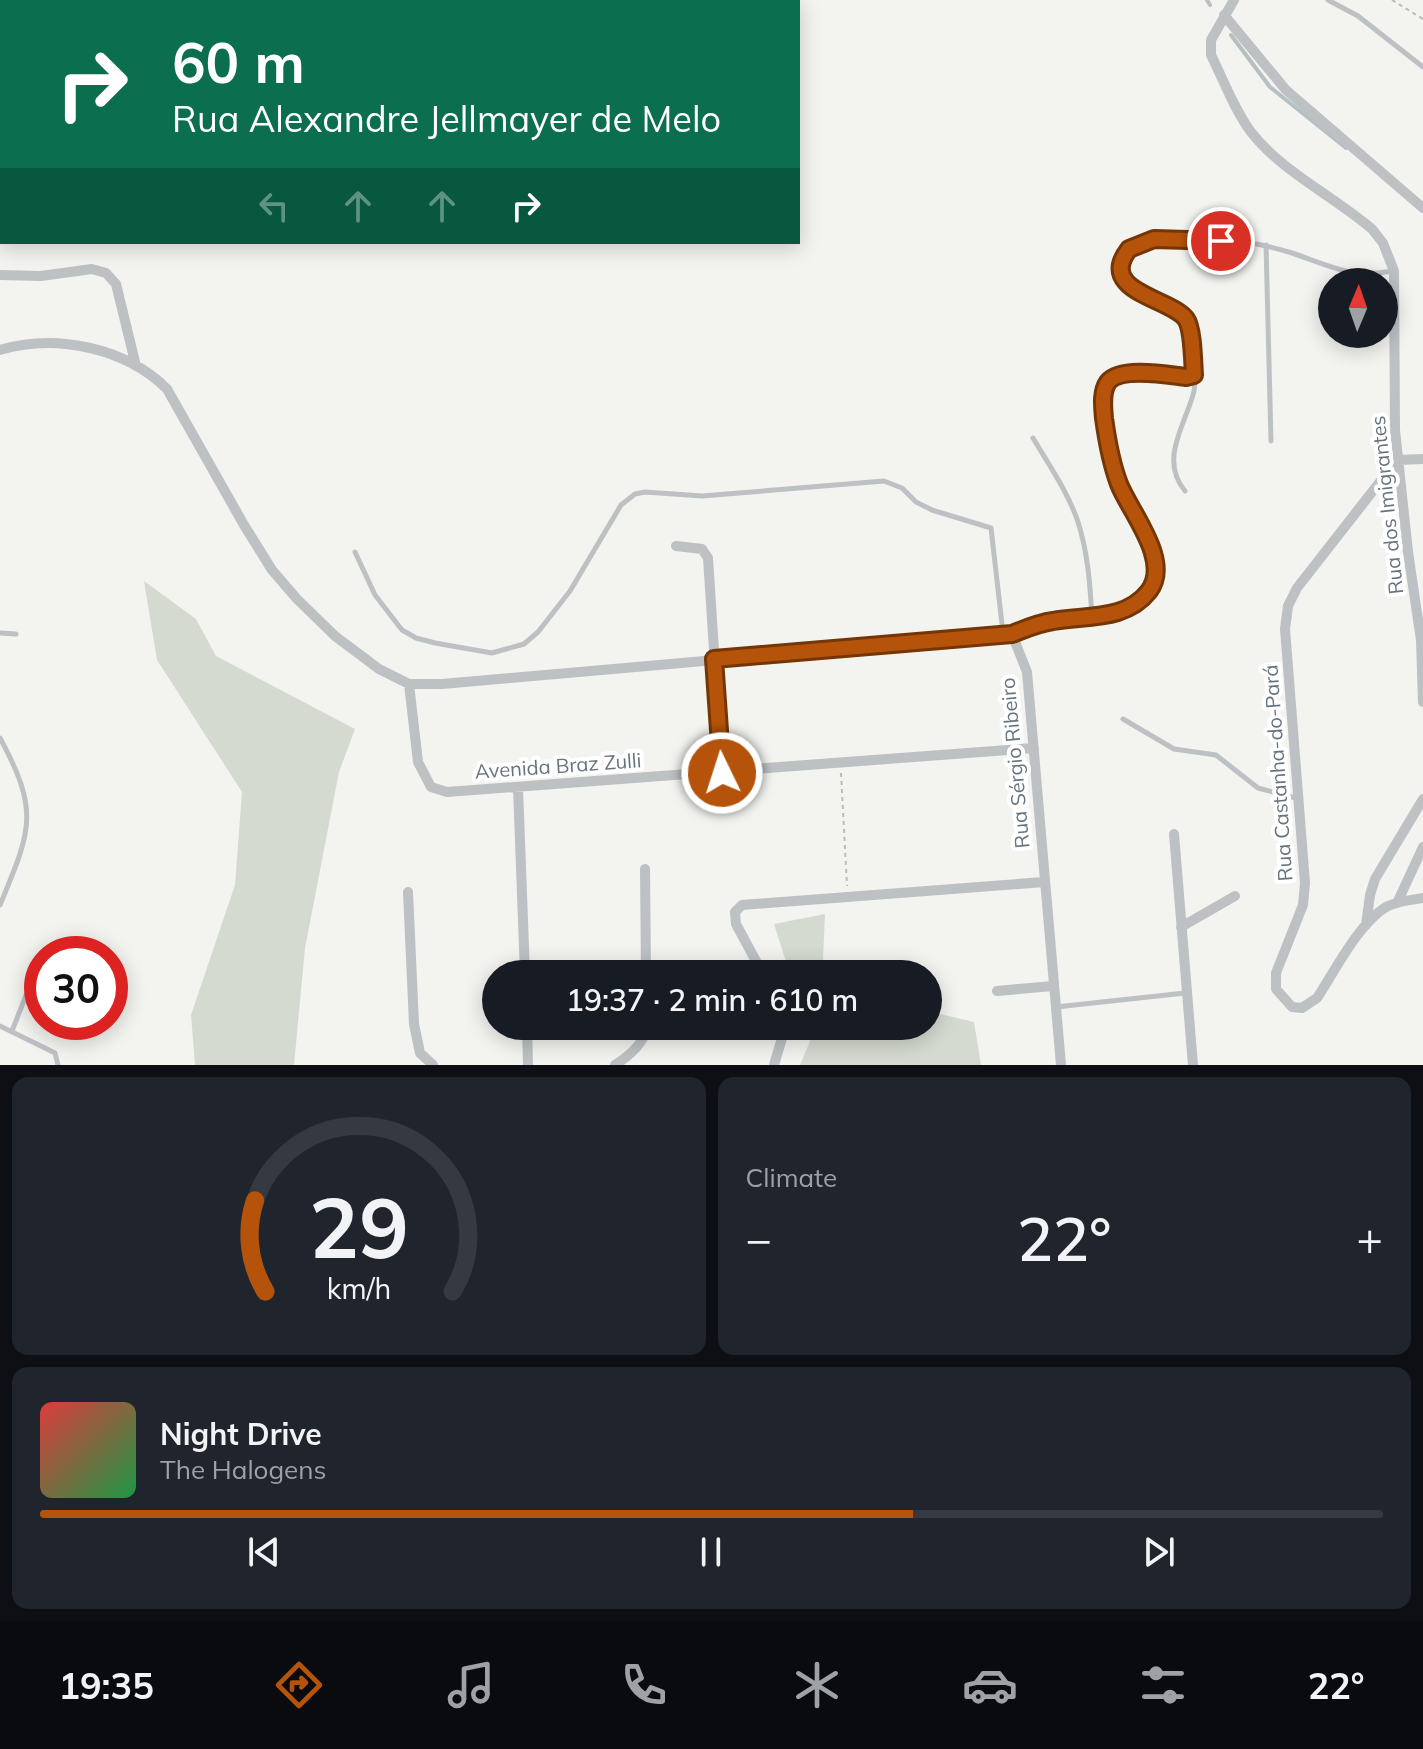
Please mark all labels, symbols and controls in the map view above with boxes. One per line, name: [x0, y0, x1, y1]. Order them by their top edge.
text: 60 m: [172, 27, 305, 97]
icon: right: [40, 32, 144, 136]
text: Rua Alexandre Jellmayer de Melo: [172, 96, 721, 141]
icon: left: [252, 184, 296, 228]
icon: ahead: [336, 184, 380, 228]
icon: ahead: [420, 184, 464, 228]
icon: right: [504, 184, 548, 228]
pin: [1187, 207, 1255, 275]
icon: arrive: [1199, 219, 1243, 263]
north arrow: [1318, 268, 1398, 348]
map controls: [1318, 268, 1398, 348]
street label: Rua dos Imigrantes: [1365, 415, 1408, 596]
street label: Rua Castanha-do-Pará: [1257, 664, 1298, 882]
street label: Rua Sérgio Ribeiro: [995, 677, 1034, 849]
position arrow: [680, 731, 764, 815]
street label: Avenida Braz Zulli: [474, 747, 642, 784]
speed limit sign: 30: [24, 936, 128, 1040]
text: 19:37 · 2 min · 610 m: [566, 981, 858, 1019]
text: Climate: [746, 1161, 837, 1194]
text: 29: [309, 1174, 409, 1279]
text: 22°: [1017, 1201, 1112, 1276]
text: −: [746, 1211, 772, 1266]
text: +: [1357, 1211, 1383, 1266]
text: km/h: [326, 1270, 391, 1306]
text: Night Drive: [160, 1415, 322, 1453]
text: The Halogens: [160, 1453, 326, 1486]
icon: previous: [242, 1530, 286, 1574]
icon: pause: [689, 1530, 733, 1574]
icon: next: [1137, 1530, 1181, 1574]
icon: directions: [271, 1657, 327, 1713]
icon: music: [443, 1657, 499, 1713]
icon: phone: [616, 1657, 672, 1713]
icon: climate: [789, 1657, 845, 1713]
icon: car: [962, 1657, 1018, 1713]
icon: filters: [1135, 1657, 1191, 1713]
text: 19:35: [58, 1663, 154, 1708]
text: 22°: [1308, 1663, 1365, 1708]

